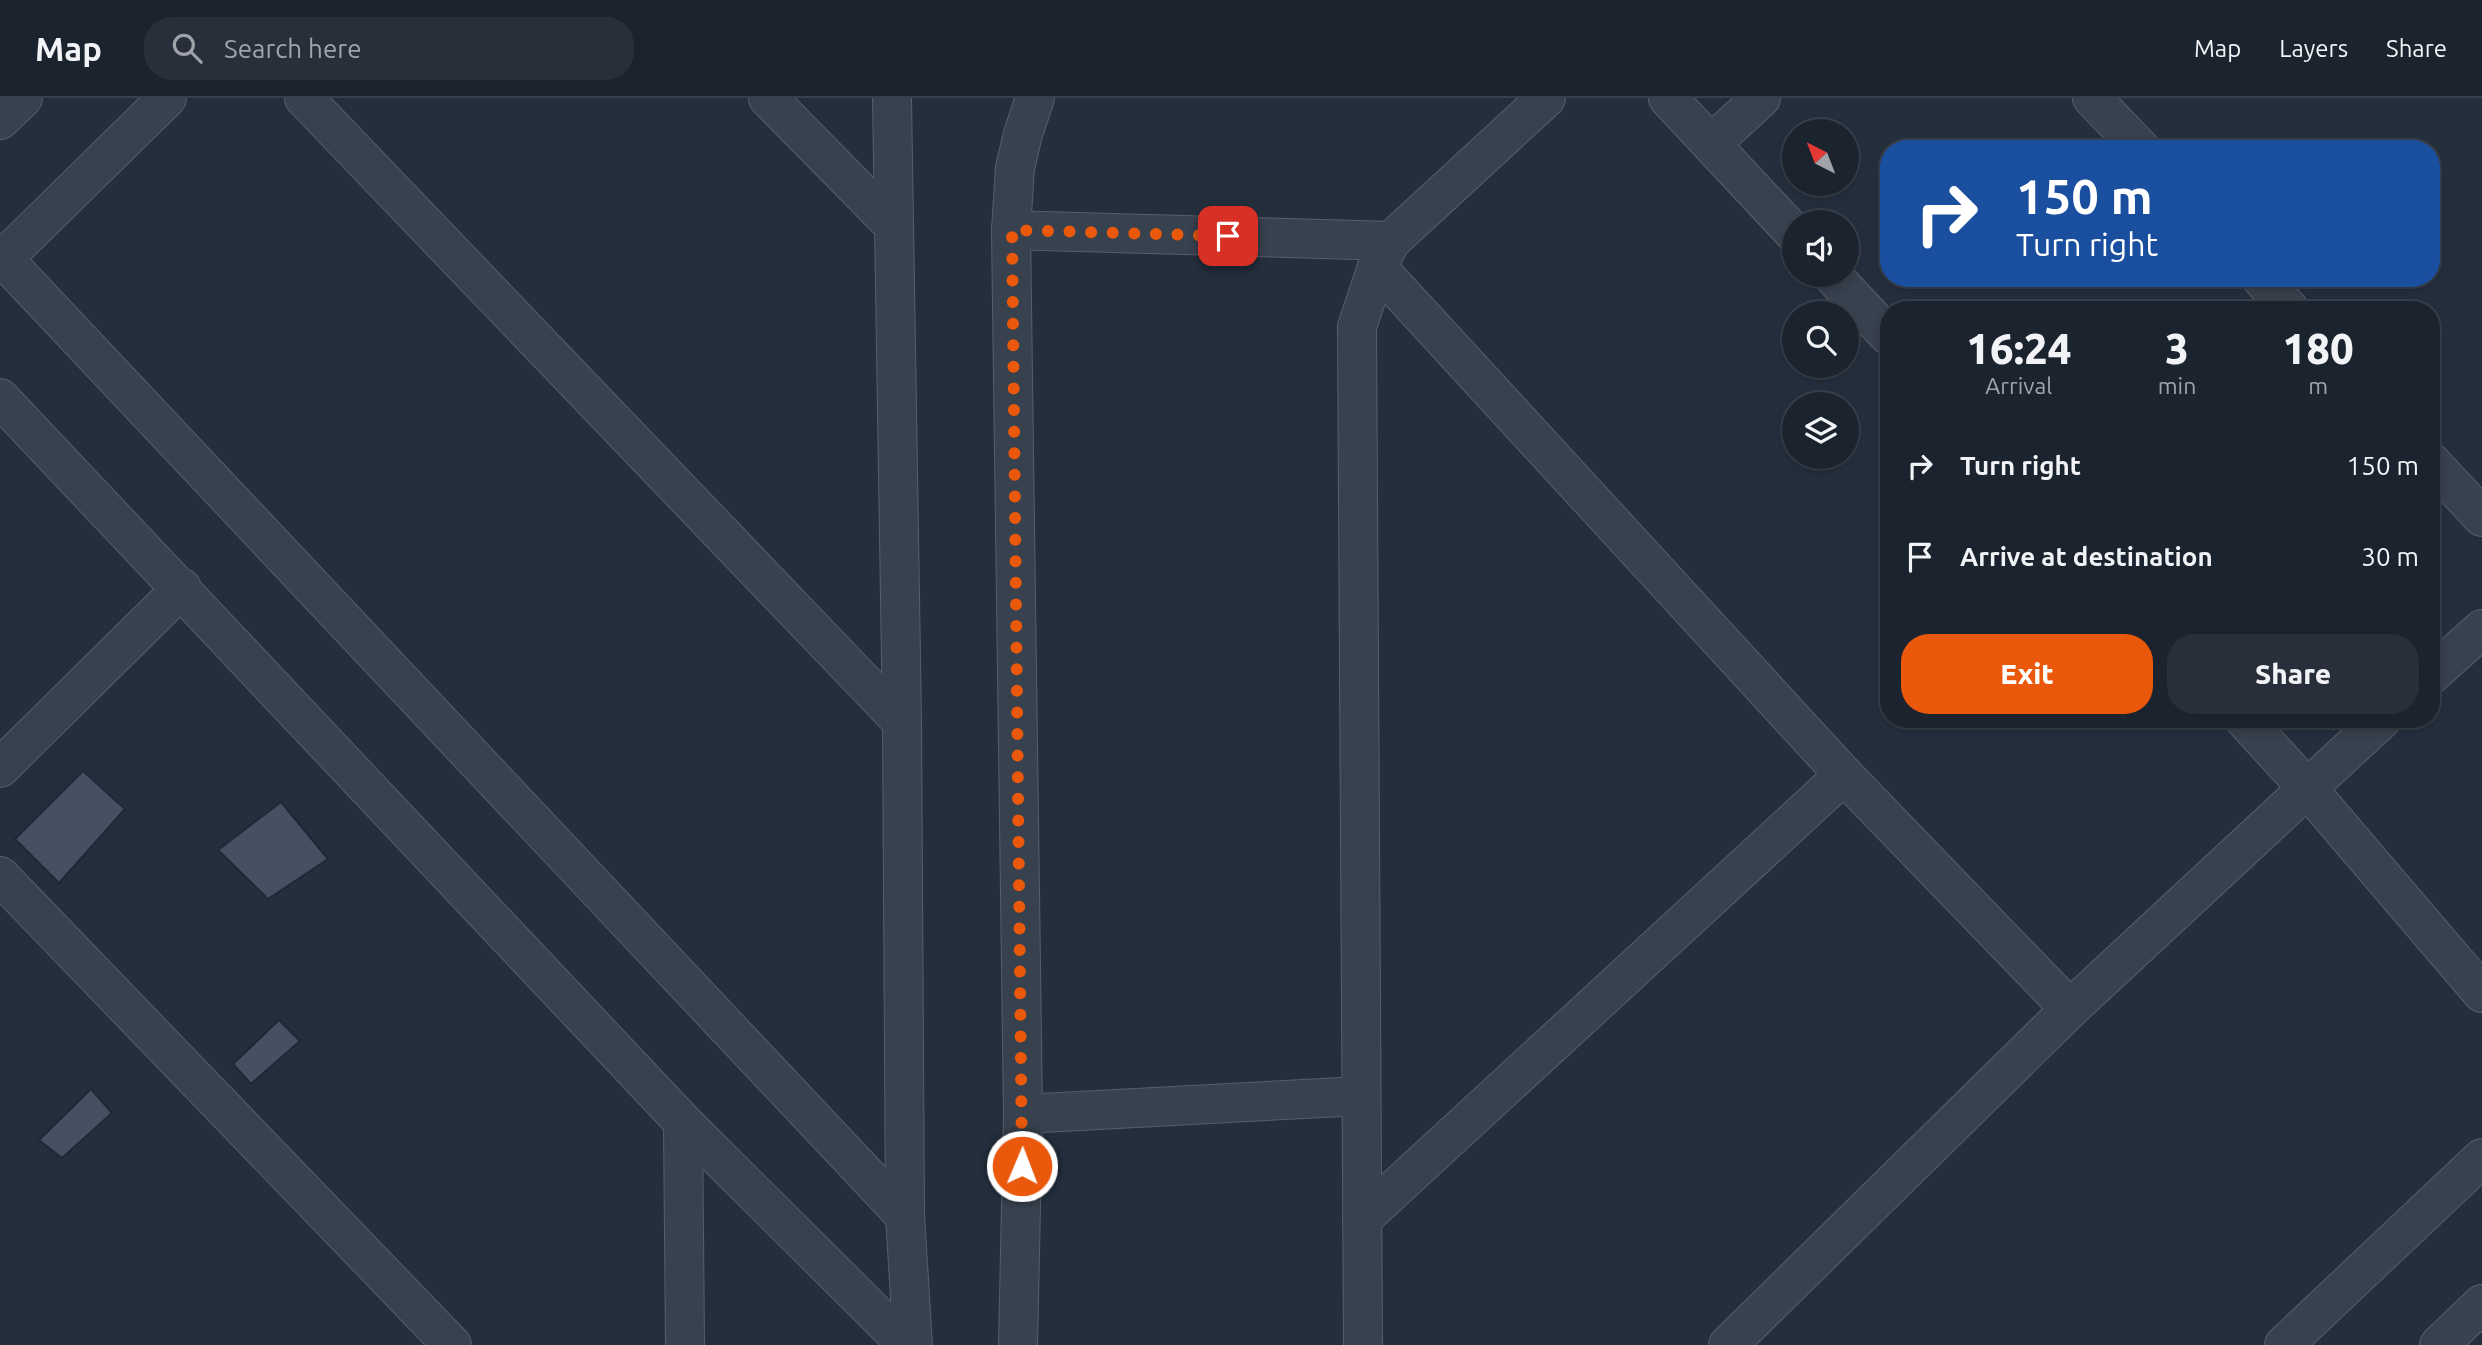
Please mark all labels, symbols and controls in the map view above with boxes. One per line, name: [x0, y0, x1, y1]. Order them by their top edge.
search box: [144, 17, 634, 80]
icon: search: [168, 29, 206, 67]
text: Map: [35, 30, 102, 67]
text: Search here: [224, 34, 362, 63]
text: Map: [2194, 35, 2241, 62]
text: Layers: [2279, 35, 2348, 62]
text: Share: [2386, 35, 2447, 62]
north arrow: [1782, 119, 1858, 196]
map controls: [1782, 119, 1859, 469]
icon: right: [1901, 168, 1992, 259]
text: 150 m: [2016, 168, 2153, 223]
pin: [1198, 206, 1258, 266]
button: sound: [1782, 210, 1859, 287]
icon: arrive: [1209, 217, 1247, 255]
text: Turn right: [2016, 226, 2158, 262]
button: search: [1782, 301, 1859, 378]
text: 16:24: [1966, 325, 2071, 372]
text: 3: [2165, 325, 2189, 372]
text: 180: [2283, 325, 2354, 372]
text: Arrival: [1985, 373, 2052, 398]
text: min: [2158, 373, 2196, 398]
text: m: [2308, 373, 2328, 398]
button: layers: [1782, 392, 1859, 469]
icon: right: [1901, 447, 1939, 485]
text: Turn right: [1960, 451, 2081, 480]
text: 150 m: [2347, 451, 2419, 480]
icon: arrive: [1901, 538, 1939, 576]
text: Arrive at destination: [1960, 542, 2213, 571]
text: 30 m: [2361, 542, 2419, 571]
button: Exit: [1901, 634, 2153, 714]
button: Share: [2167, 634, 2419, 714]
position arrow: [985, 1129, 1059, 1203]

